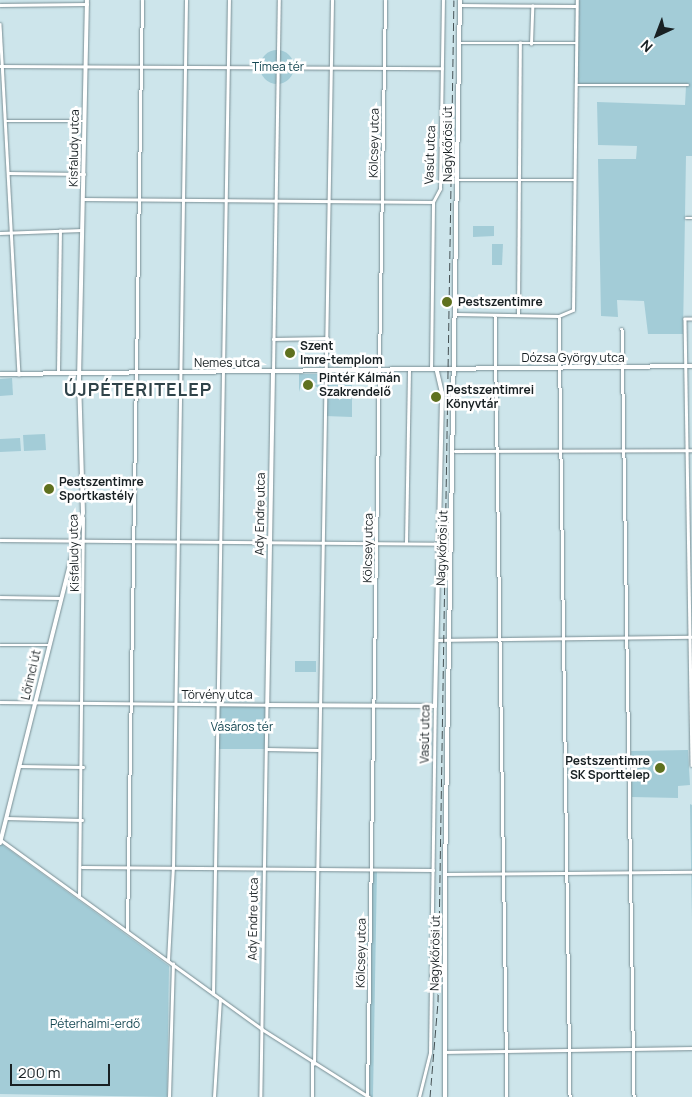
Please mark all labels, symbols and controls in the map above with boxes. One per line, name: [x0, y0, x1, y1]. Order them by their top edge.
north arrow: [632, 10, 682, 60]
text: N: [636, 36, 657, 57]
park label: Tímea tér: [252, 60, 304, 74]
street label: Nagykőrösi út: [441, 106, 455, 182]
street label: Kölcsey utca: [366, 108, 382, 178]
street label: Kisfaludy utca: [66, 109, 82, 187]
street label: Vasút utca: [422, 125, 438, 185]
marker: Pestszentimre: [440, 295, 454, 309]
place label: Pestszentimre: [458, 295, 543, 309]
place label: Szent Imre-templom: [300, 339, 383, 367]
marker: Szent Imre-templom: [284, 347, 296, 359]
street label: Dózsa György utca: [521, 351, 625, 365]
street label: Nemes utca: [194, 356, 260, 370]
place label: Pintér Kálmán Szakrendelő: [319, 371, 400, 399]
district label: ÚJPÉTERITELEP: [62, 378, 214, 400]
marker: Pintér Kálmán Szakrendelő: [301, 378, 315, 392]
place label: Pestszentimrei Könyvtár: [446, 383, 534, 411]
marker: Pestszentimrei Könyvtár: [430, 391, 442, 403]
street label: Ady Endre utca: [252, 472, 268, 556]
place label: Pestszentimre Sportkastély: [59, 475, 144, 503]
marker: Pestszentimre Sportkastély: [43, 483, 55, 495]
street label: Nagykőrösi út: [433, 510, 451, 586]
street label: Kölcsey utca: [360, 513, 376, 583]
street label: Kisfaludy utca: [66, 514, 82, 592]
street label: Lőrinci út: [18, 649, 44, 701]
street label: Törvény utca: [181, 688, 253, 702]
street label: Vasút utca: [417, 704, 433, 764]
park label: Vásáros tér: [211, 720, 273, 734]
place label: Pestszentimre SK Sporttelep: [565, 754, 650, 782]
marker: Pestszentimre SK Sporttelep: [654, 762, 666, 774]
street label: Ady Endre utca: [245, 877, 261, 961]
street label: Nagykőrösi út: [427, 915, 443, 991]
street label: Kölcsey utca: [353, 918, 369, 988]
park label: Péterhalmi-erdő: [50, 1017, 140, 1031]
scale bar: [12, 1054, 112, 1086]
text: 200 m: [18, 1062, 61, 1083]

